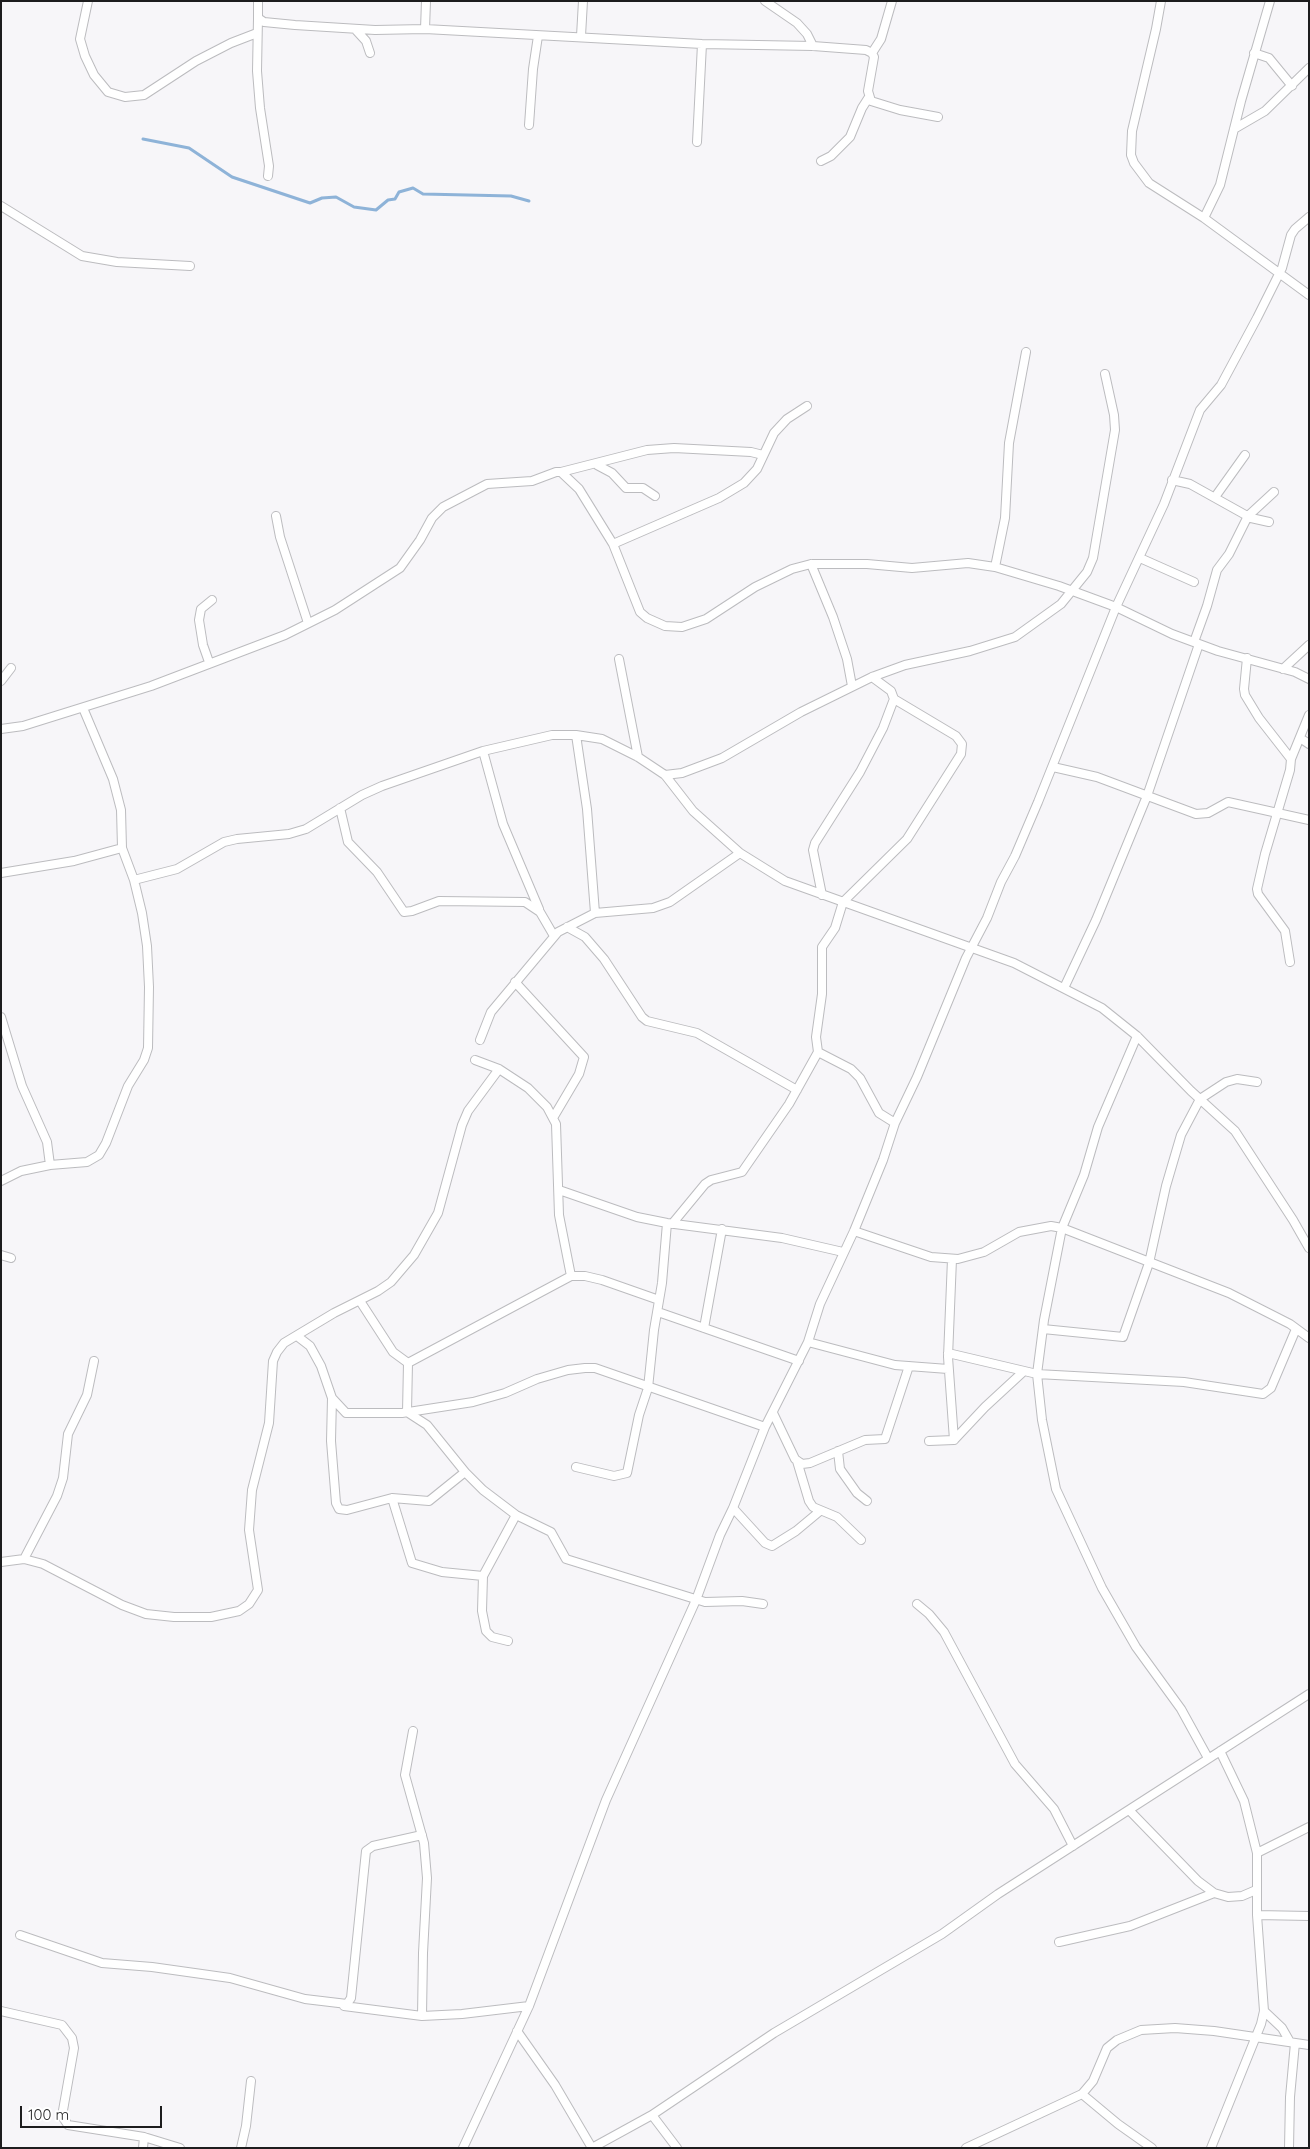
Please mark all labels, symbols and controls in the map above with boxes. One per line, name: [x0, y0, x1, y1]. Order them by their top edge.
scale bar: [22, 2096, 165, 2128]
text: 100 m: [28, 2105, 69, 2124]

